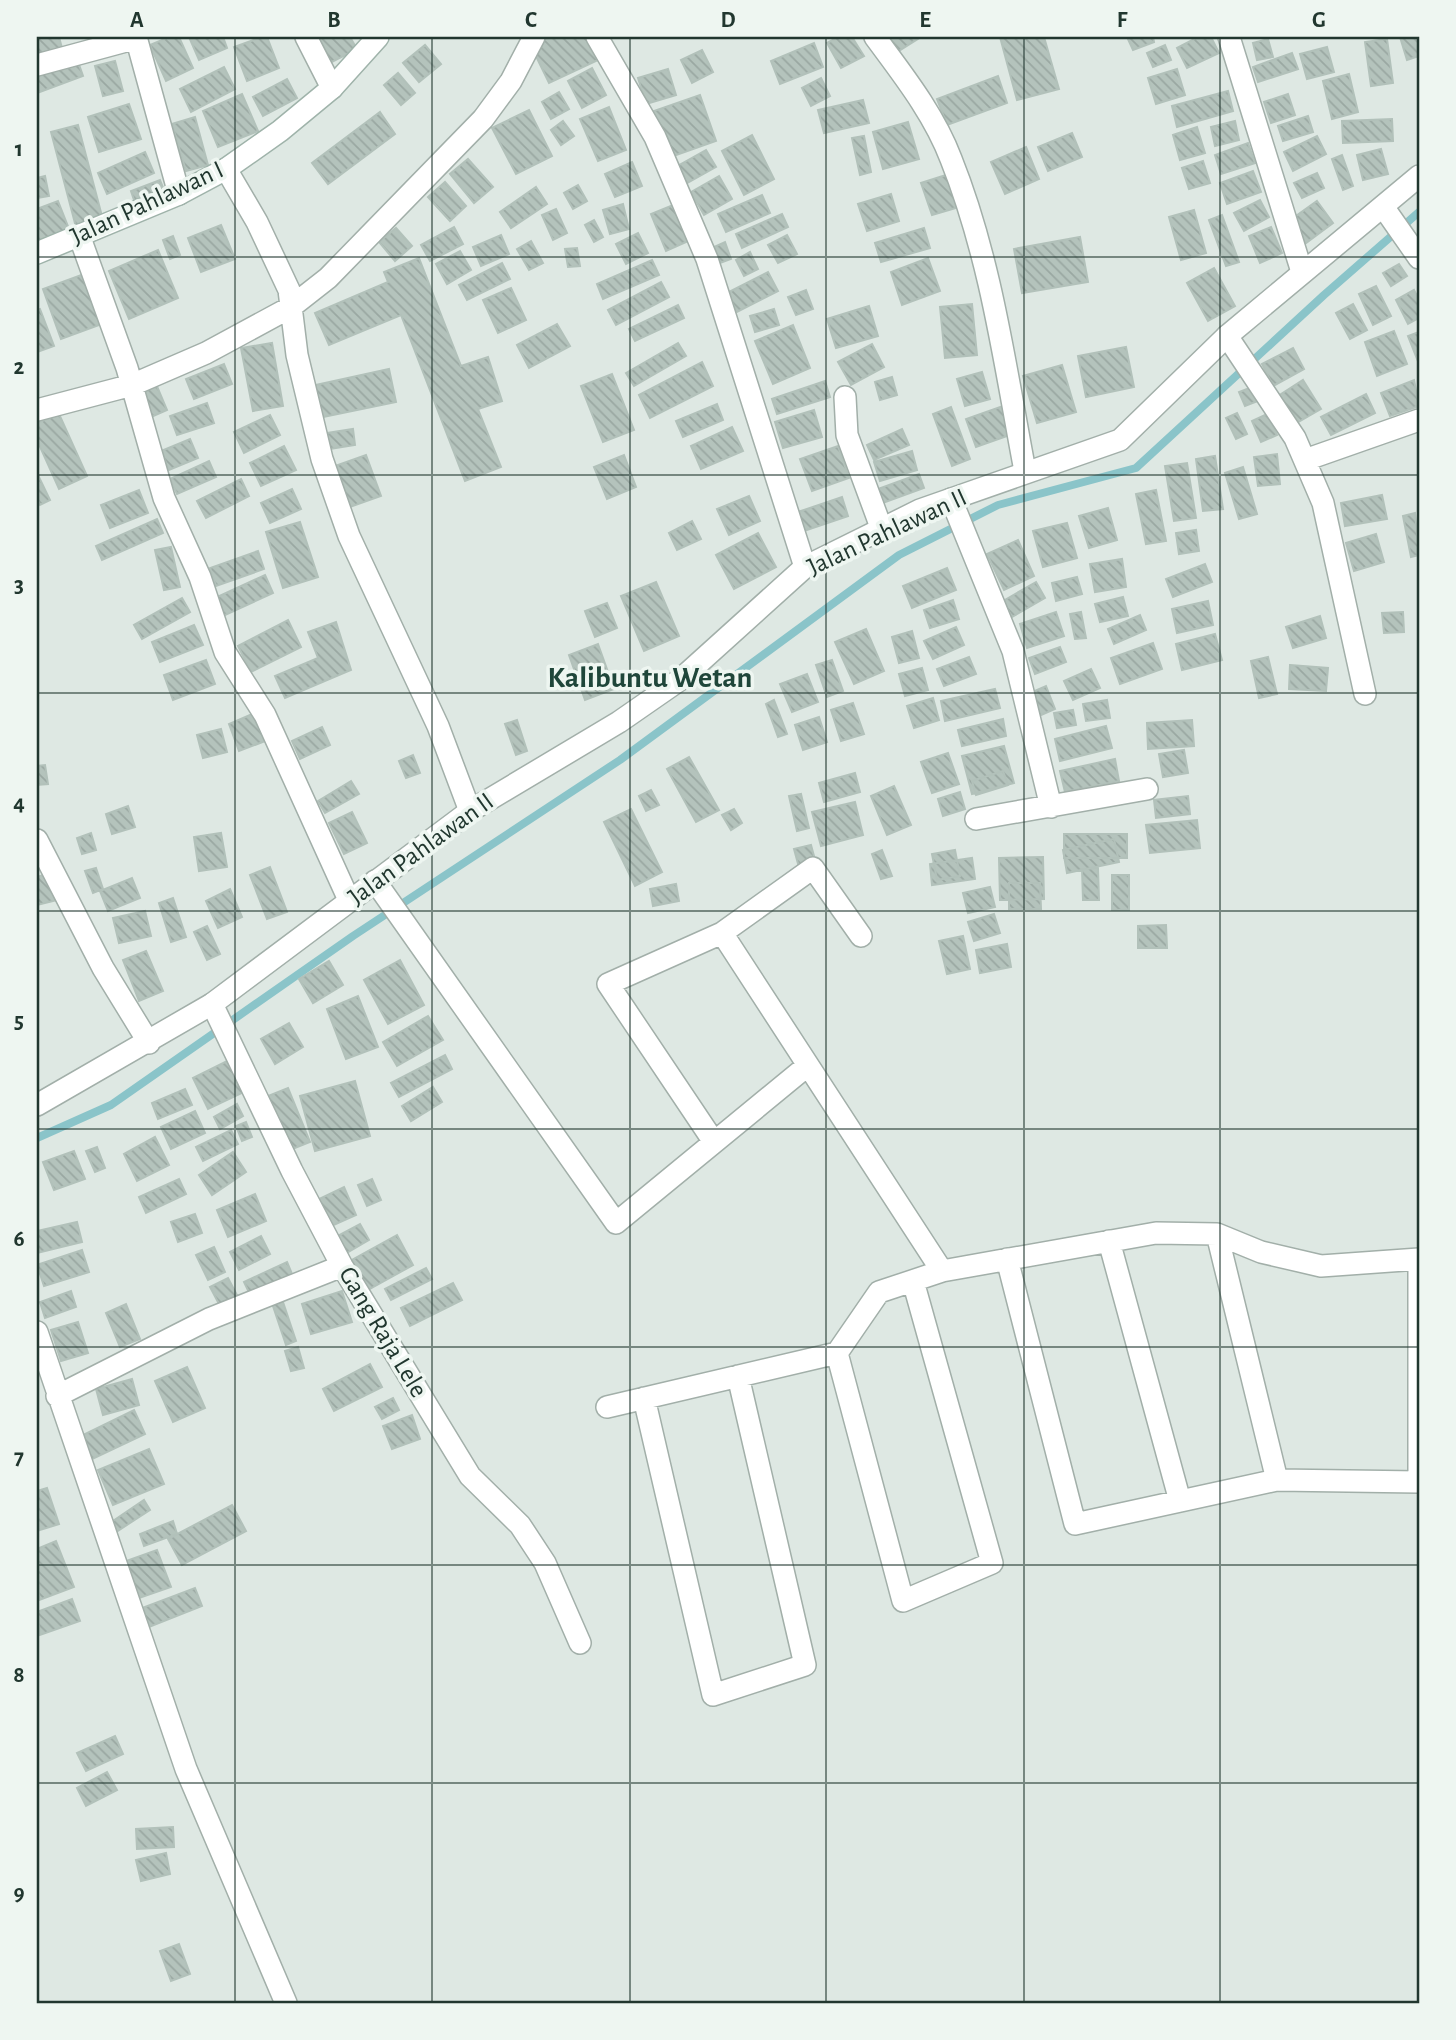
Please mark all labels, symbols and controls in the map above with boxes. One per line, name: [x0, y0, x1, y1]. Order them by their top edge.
text: A: [130, 9, 144, 32]
text: B: [327, 9, 341, 32]
text: C: [525, 9, 537, 32]
text: D: [720, 9, 736, 32]
text: E: [919, 9, 931, 32]
text: F: [1117, 9, 1128, 32]
text: G: [1312, 9, 1326, 32]
text: 1: [15, 138, 23, 161]
street label: Jalan Pahlawan I: [67, 156, 227, 250]
text: 2: [14, 356, 25, 379]
street label: Jalan Pahlawan II: [803, 484, 971, 580]
text: 3: [14, 574, 24, 597]
district label: Kalibuntu Wetan: [548, 663, 752, 693]
street label: Jalan Pahlawan II: [344, 788, 498, 910]
text: 4: [13, 792, 25, 815]
text: 5: [14, 1010, 24, 1033]
text: 6: [13, 1228, 25, 1251]
street label: Gang Raja Lele: [334, 1262, 432, 1402]
text: 7: [14, 1446, 24, 1469]
text: 8: [13, 1664, 25, 1687]
text: 9: [13, 1882, 25, 1905]

